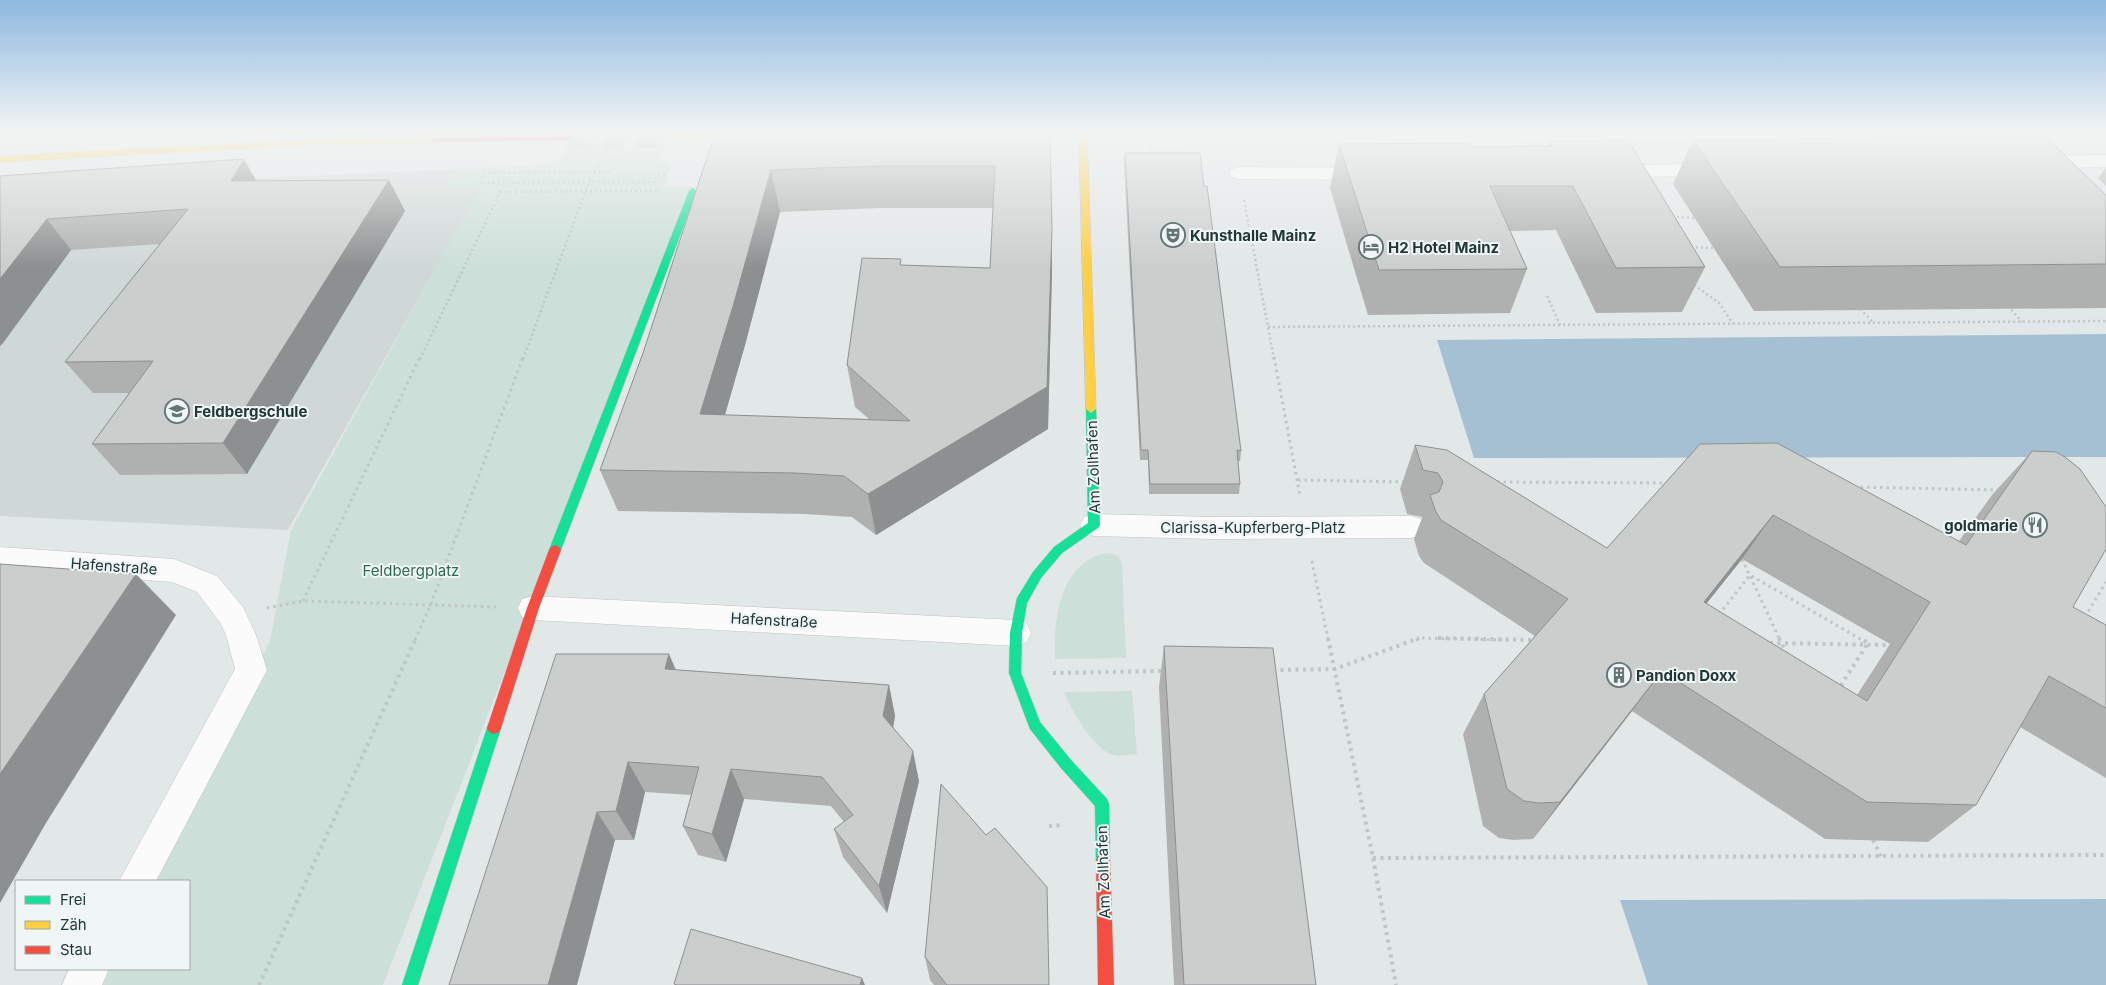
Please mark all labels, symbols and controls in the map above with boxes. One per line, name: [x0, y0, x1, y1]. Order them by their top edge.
theatre icon: Kunsthalle Mainz: [1160, 222, 1186, 248]
place label: Kunsthalle Mainz: [1190, 226, 1316, 245]
hotel icon: H2 Hotel Mainz: [1358, 234, 1384, 260]
place label: H2 Hotel Mainz: [1388, 238, 1499, 257]
school or university icon: Feldbergschule: [164, 398, 190, 424]
place label: Feldbergschule: [194, 402, 307, 421]
street label: Am Zollhafen: [1082, 420, 1104, 514]
restaurant icon: goldmarie: [2022, 512, 2048, 538]
place label: goldmarie: [1944, 516, 2018, 535]
street label: Clarissa-Kupferberg-Platz: [1160, 518, 1346, 537]
street label: Hafenstraße: [70, 553, 158, 579]
park label: Feldbergplatz: [363, 561, 459, 580]
street label: Hafenstraße: [730, 608, 818, 632]
building icon: Pandion Doxx: [1606, 662, 1632, 688]
place label: Pandion Doxx: [1636, 666, 1737, 685]
street label: Am Zollhafen: [1092, 825, 1114, 919]
legend: [15, 880, 190, 970]
text: Frei: [60, 890, 86, 909]
text: Zäh: [60, 915, 87, 934]
text: Stau: [60, 940, 92, 959]

